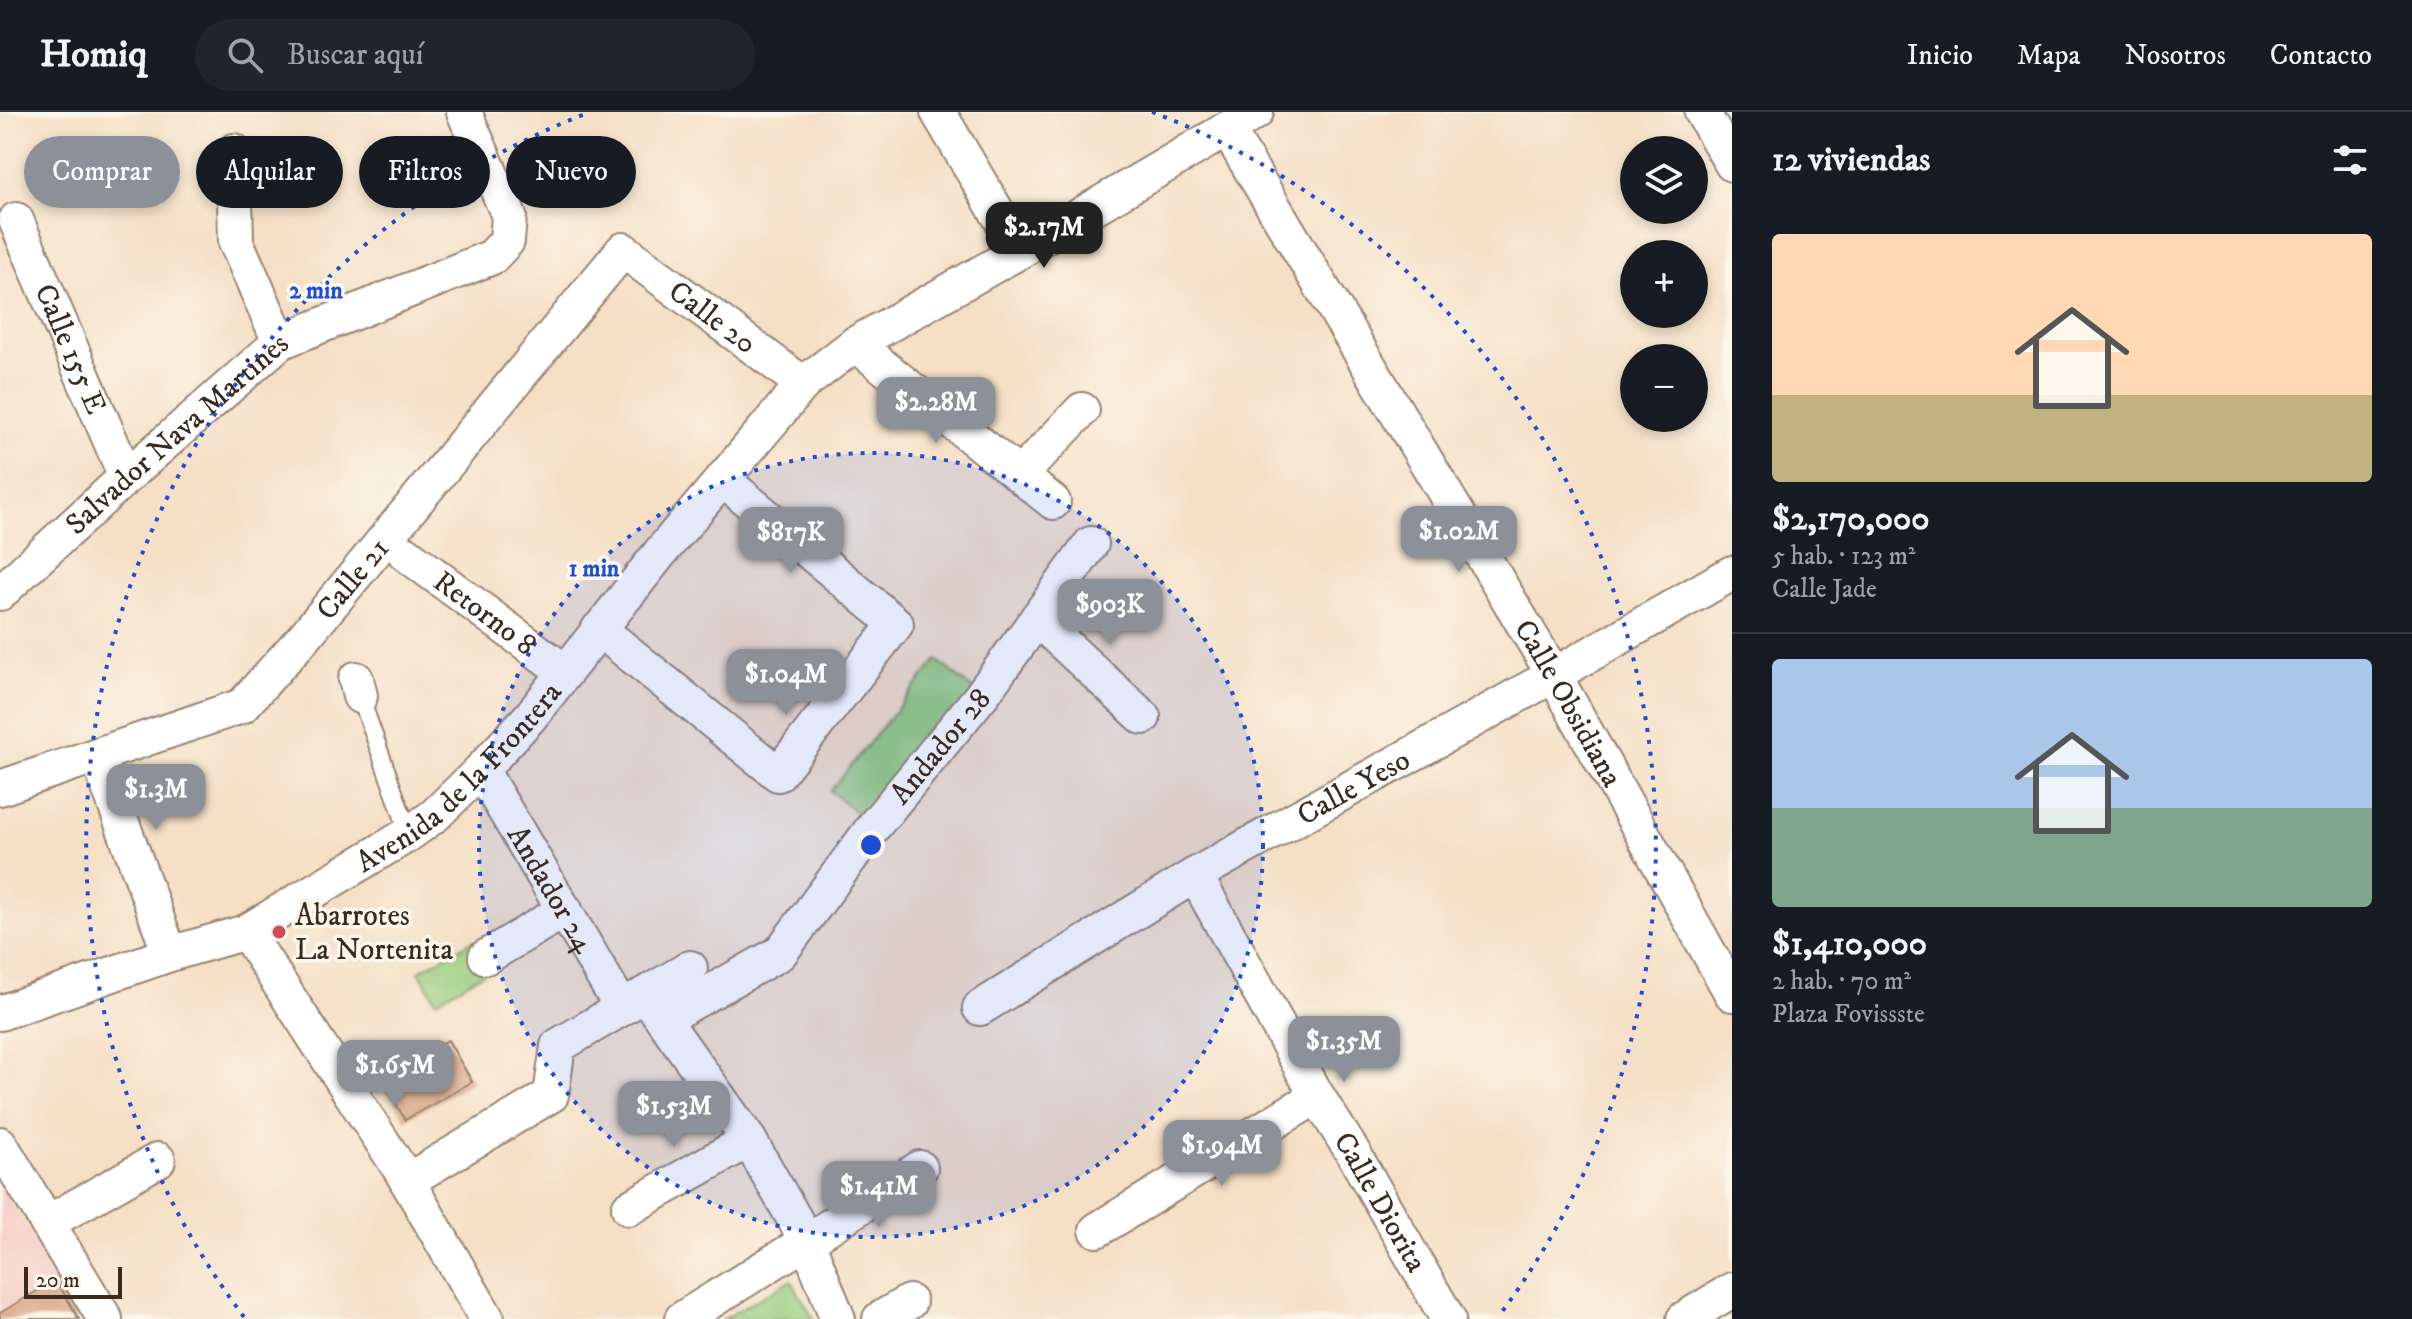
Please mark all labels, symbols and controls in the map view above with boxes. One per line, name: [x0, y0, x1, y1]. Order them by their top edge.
search box: [195, 19, 755, 91]
text: Homiq: [40, 31, 147, 79]
icon: search: [223, 33, 267, 77]
text: Buscar aquí: [287, 37, 424, 74]
text: Inicio: [1907, 38, 1973, 73]
text: Mapa: [2017, 38, 2080, 73]
text: Nosotros: [2124, 38, 2226, 73]
text: Contacto: [2270, 38, 2372, 73]
chip: Comprar: [24, 136, 180, 208]
chip: Alquilar: [196, 136, 343, 208]
chip: Filtros: [359, 136, 490, 208]
chip: Nuevo: [506, 136, 636, 208]
map controls: [1620, 136, 1708, 432]
button: layers: [1620, 136, 1708, 224]
icon: filters: [2328, 138, 2372, 182]
text: 12 viviendas: [1772, 139, 1930, 181]
pin: $2.17M: [979, 202, 1109, 270]
text: $2.17M: [1004, 211, 1084, 244]
button: +: [1620, 240, 1708, 328]
street label: Calle 20: [661, 273, 763, 363]
text: 2 min: [289, 276, 343, 306]
street label: Calle 155 E: [26, 279, 114, 420]
icon: home: [2000, 286, 2144, 430]
street label: Salvador Nava Martines: [58, 326, 297, 543]
button: −: [1620, 344, 1708, 432]
pin: $2.28M: [871, 377, 1001, 445]
text: $2.28M: [894, 386, 978, 419]
text: $2,170,000: [1772, 498, 1930, 540]
pin: $1.02M: [1394, 506, 1524, 574]
pin: $817K: [735, 507, 847, 575]
text: $1.02M: [1419, 515, 1499, 548]
text: $817K: [757, 516, 825, 549]
street label: Calle 21: [309, 531, 398, 628]
text: 5 hab. · 123 m²: [1772, 540, 1916, 573]
text: 1 min: [569, 554, 620, 584]
street label: Retorno 8: [425, 563, 543, 664]
text: Calle Jade: [1772, 573, 1877, 606]
pin: $903K: [1054, 579, 1166, 647]
text: $903K: [1075, 588, 1145, 621]
street label: Calle Obsidiana: [1505, 613, 1630, 794]
pin: $1.04M: [721, 649, 851, 717]
text: $1.04M: [745, 658, 827, 691]
street label: Avenida de la Frontera: [350, 675, 571, 882]
street label: Andador 28: [882, 681, 1000, 812]
icon: home: [2000, 711, 2144, 855]
street label: Calle Yeso: [1291, 742, 1417, 834]
pin: $1.3M: [100, 764, 212, 832]
text: $1.3M: [124, 773, 188, 806]
street label: Andador 24: [498, 819, 602, 960]
centre of rings: [857, 831, 885, 859]
place label: Abarrotes La Nortenita: [295, 898, 453, 969]
marker: Abarrotes La Nortenita: [270, 923, 288, 941]
text: $1,410,000: [1772, 923, 1927, 965]
text: 2 hab. · 70 m²: [1772, 965, 1911, 998]
text: Plaza Fovissste: [1772, 998, 1925, 1031]
pin: $1.35M: [1279, 1016, 1409, 1084]
text: $1.35M: [1306, 1025, 1382, 1058]
pin: $1.65M: [330, 1040, 460, 1108]
text: $1.65M: [355, 1049, 435, 1082]
pin: $1.53M: [609, 1081, 739, 1149]
text: $1.53M: [636, 1090, 712, 1123]
pin: $1.94M: [1157, 1120, 1287, 1188]
street label: Calle Diorita: [1325, 1126, 1434, 1279]
text: $1.94M: [1181, 1129, 1263, 1162]
pin: $1.41M: [814, 1161, 944, 1229]
text: $1.41M: [840, 1170, 918, 1203]
scale bar: [24, 1263, 122, 1299]
text: 20 m: [36, 1267, 80, 1294]

